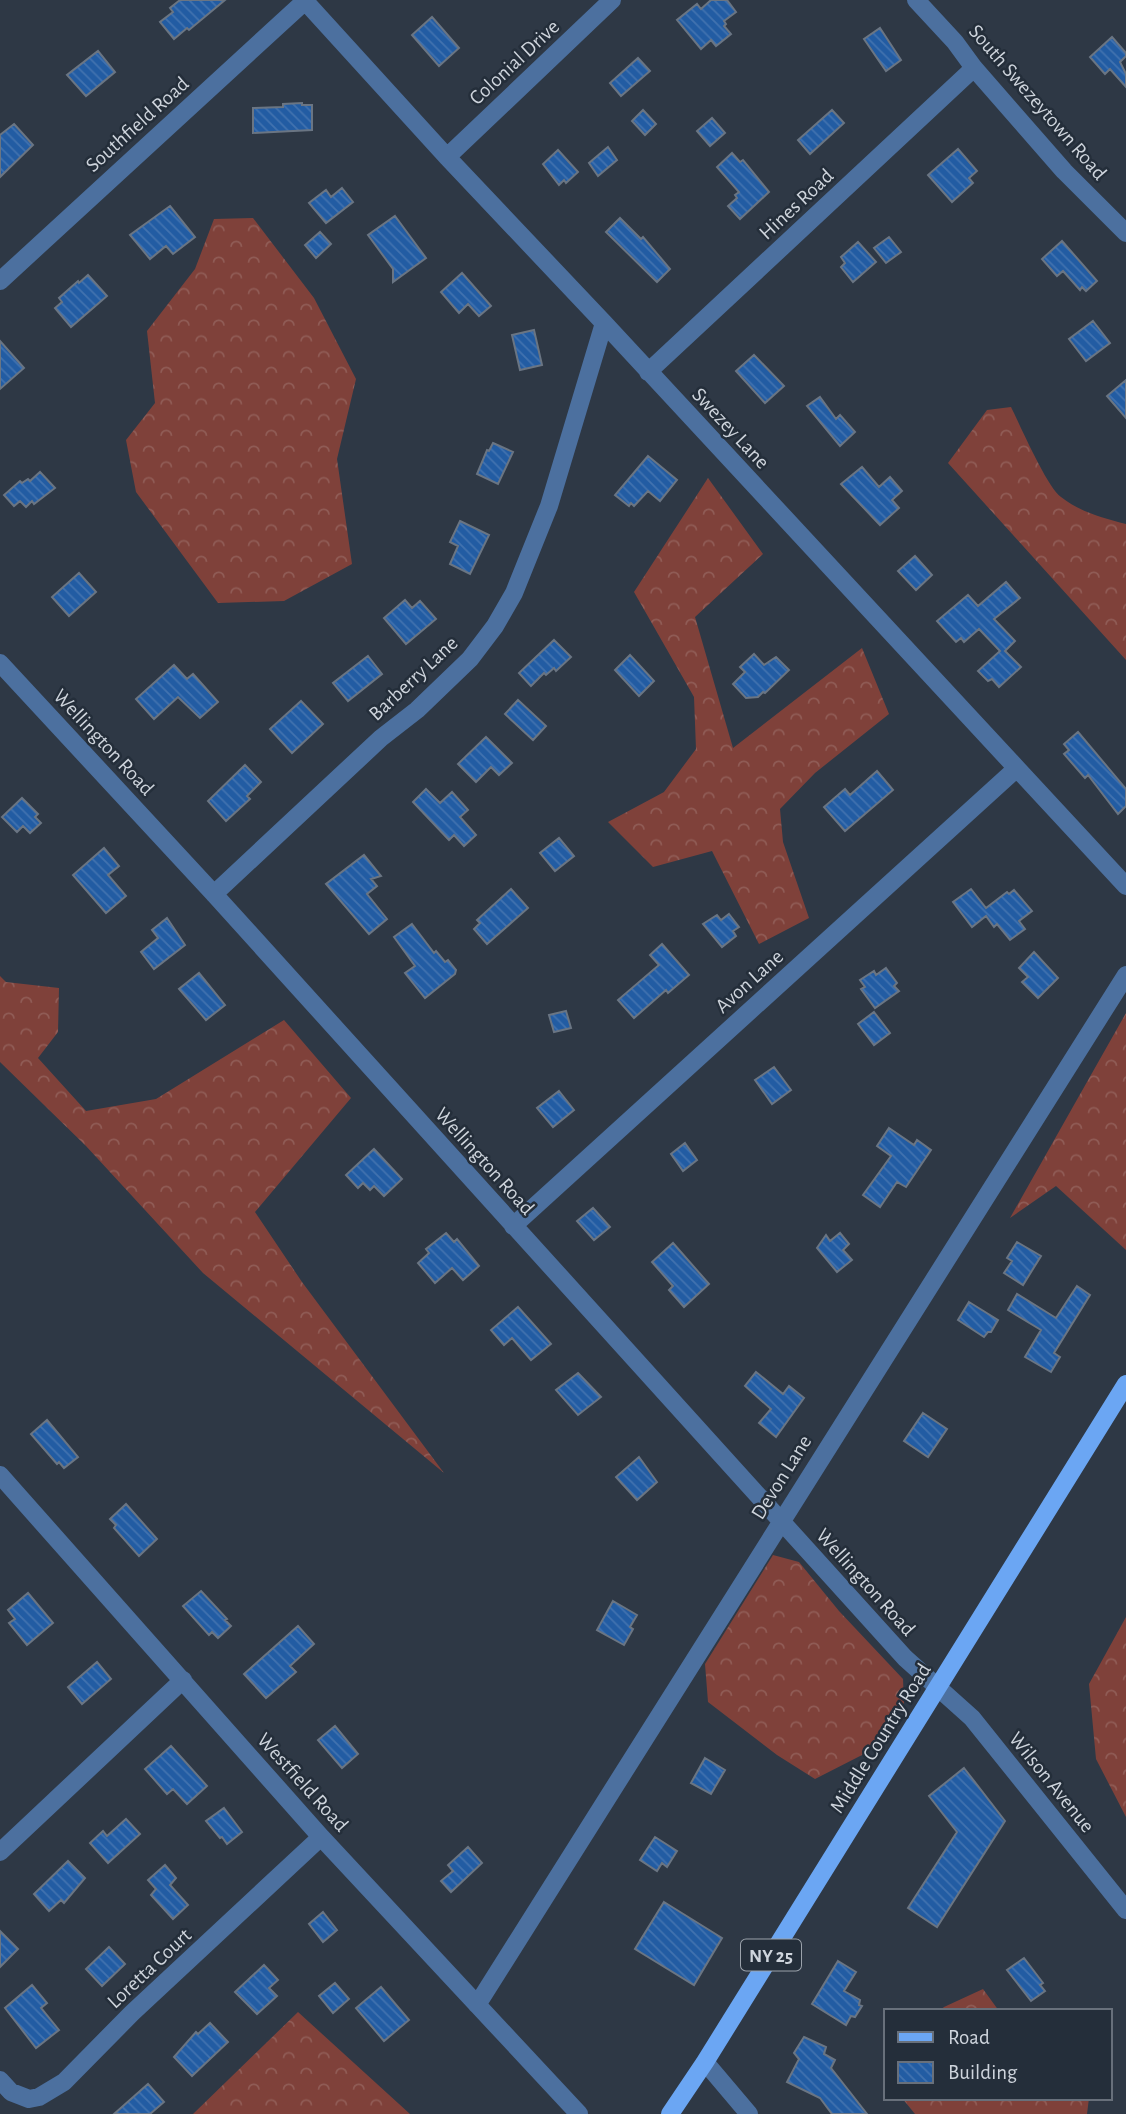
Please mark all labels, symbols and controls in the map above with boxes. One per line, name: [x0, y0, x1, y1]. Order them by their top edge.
street label: Colonial Drive: [465, 16, 563, 109]
street label: South Swezeytown Road: [965, 21, 1111, 184]
street label: Southfield Road: [82, 73, 193, 176]
street label: Hines Road: [755, 165, 838, 244]
street label: Swezey Lane: [688, 384, 773, 473]
street label: Barberry Lane: [365, 632, 462, 725]
street label: Wellington Road: [49, 685, 158, 800]
street label: Avon Lane: [711, 946, 787, 1017]
street label: Wellington Road: [431, 1104, 538, 1219]
street label: Devon Lane: [747, 1431, 815, 1523]
street label: Wellington Road: [812, 1525, 919, 1640]
street label: Middle Country Road: [826, 1660, 935, 1817]
street label: Wilson Avenue: [1005, 1728, 1098, 1836]
street label: Westfield Road: [253, 1729, 352, 1836]
street label: Loretta Court: [103, 1924, 196, 2012]
road number: NY 25: [741, 1940, 801, 1970]
legend: [884, 2009, 1112, 2100]
text: Road: [948, 2027, 990, 2048]
text: Building: [948, 2062, 1018, 2083]

